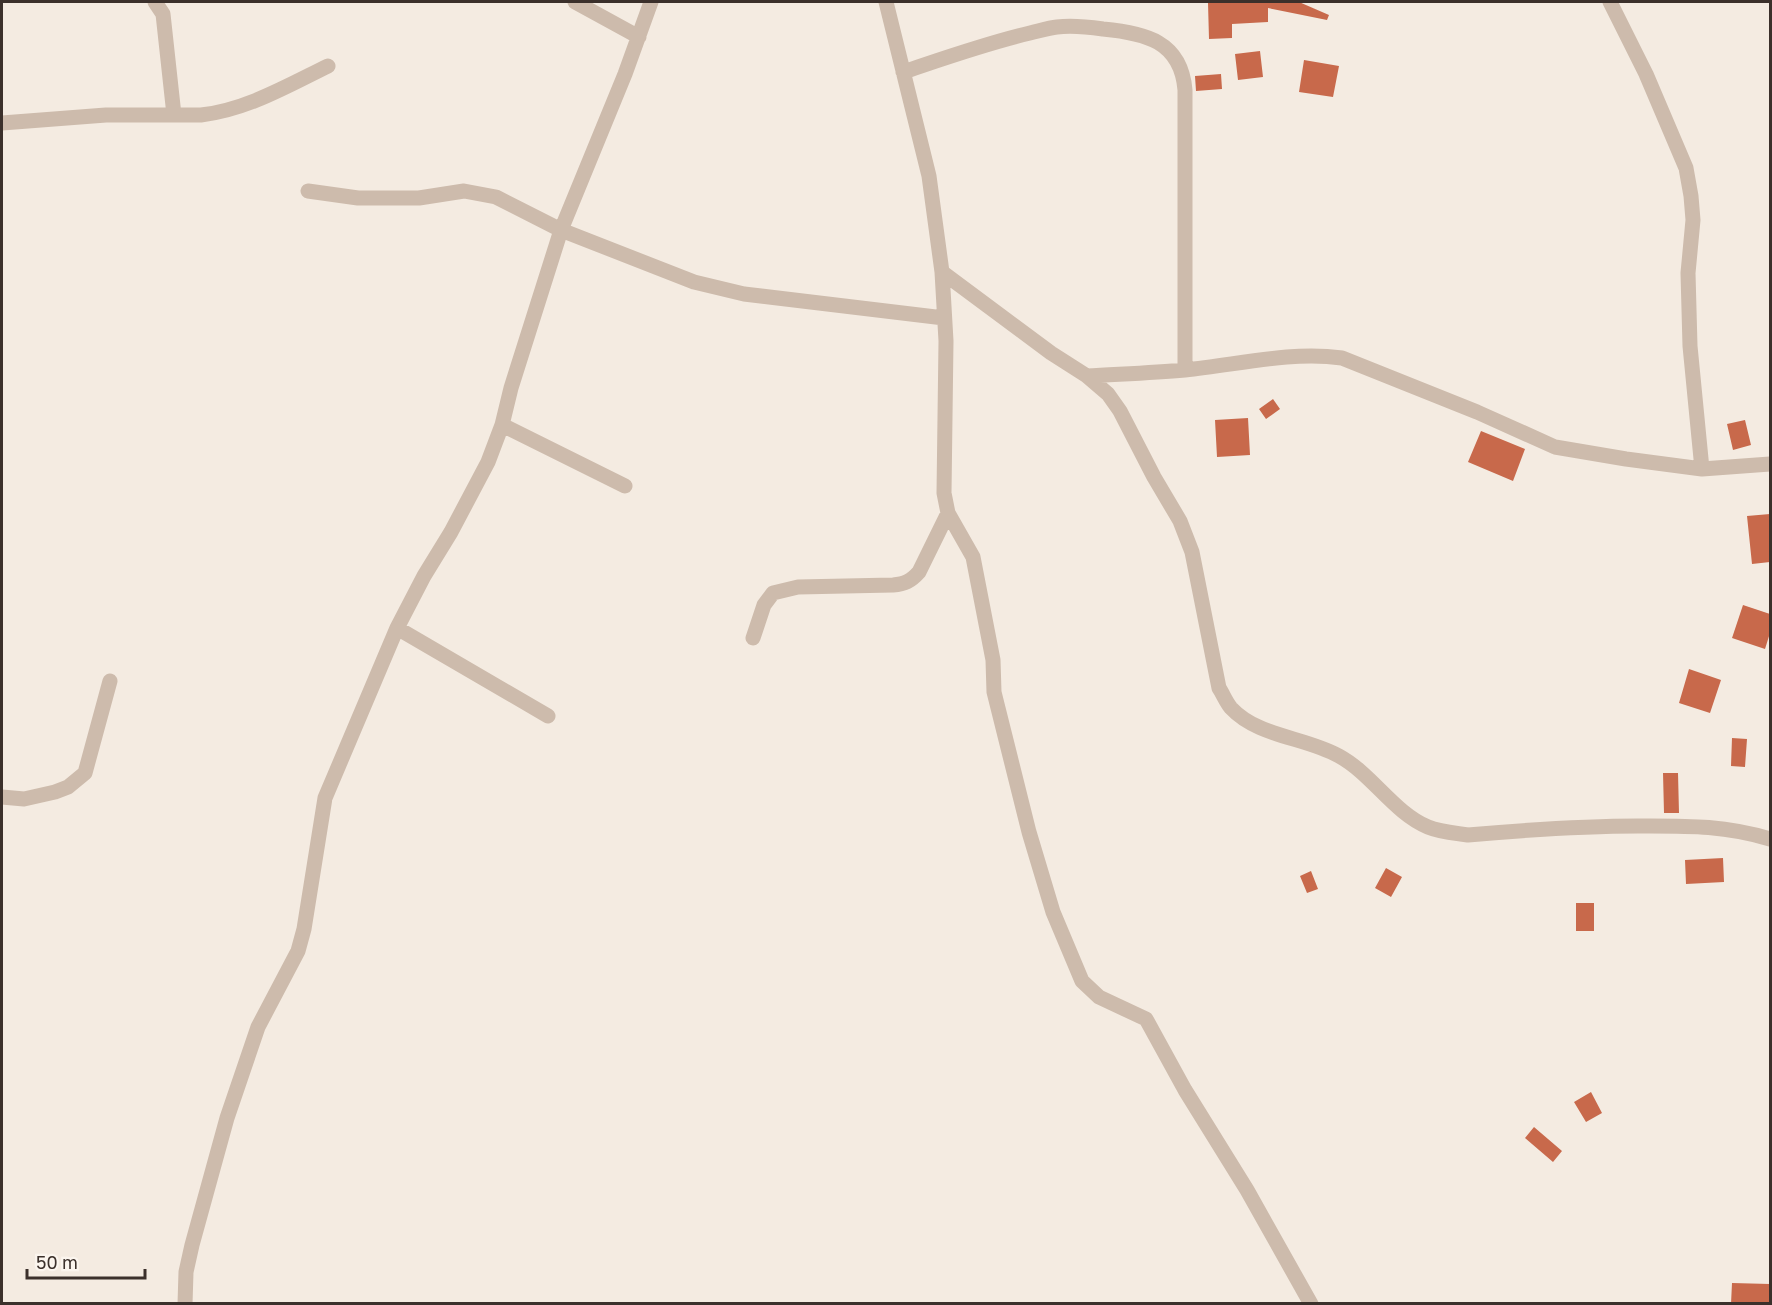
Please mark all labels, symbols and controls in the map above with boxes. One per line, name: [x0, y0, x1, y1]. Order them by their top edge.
scale bar: [27, 1242, 146, 1280]
text: 50 m: [36, 1251, 78, 1273]

